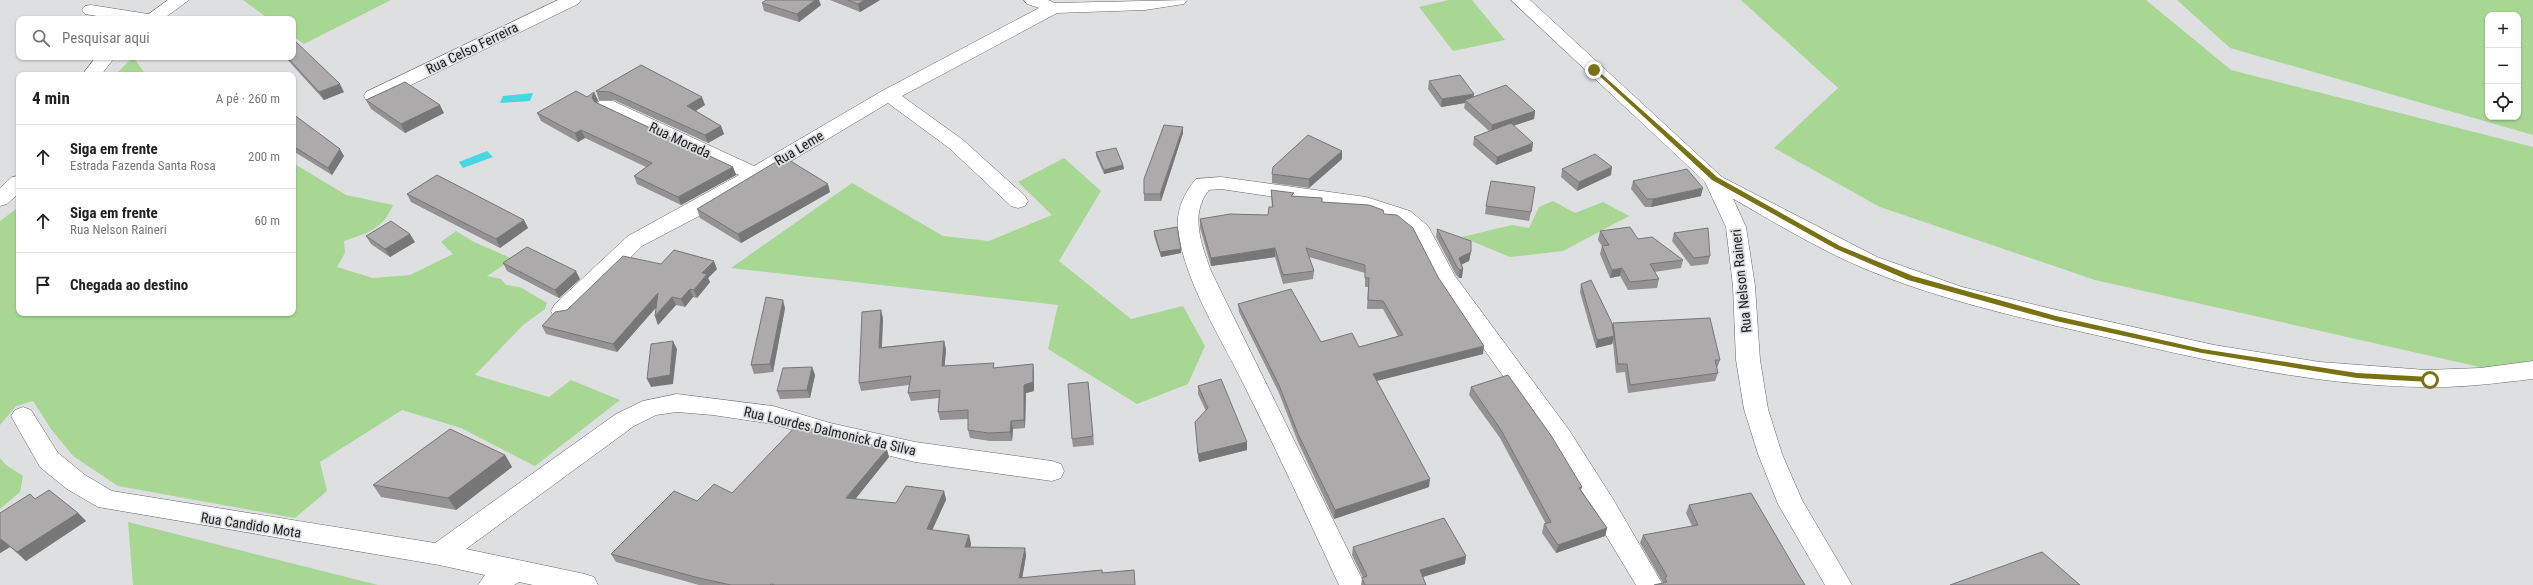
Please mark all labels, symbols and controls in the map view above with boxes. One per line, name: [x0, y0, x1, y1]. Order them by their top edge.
map controls: [2485, 12, 2521, 120]
button: +: [2485, 12, 2521, 48]
search box: [16, 16, 296, 60]
street label: Rua Celso Ferreira: [423, 19, 521, 77]
icon: search: [30, 27, 52, 49]
text: Pesquisar aqui: [62, 29, 150, 47]
button: −: [2485, 48, 2521, 84]
route end: [1585, 61, 1603, 79]
button: locate: [2485, 84, 2521, 120]
text: 4 min: [32, 88, 70, 108]
text: A pé · 260 m: [216, 91, 280, 106]
street label: Rua Morada: [647, 119, 713, 161]
street label: Rua Leme: [772, 127, 827, 169]
text: Siga em frente: [70, 140, 158, 158]
icon: ahead: [32, 146, 54, 168]
text: 200 m: [248, 149, 280, 164]
text: Estrada Fazenda Santa Rosa: [70, 158, 216, 173]
text: Siga em frente: [70, 204, 158, 222]
icon: ahead: [32, 210, 54, 232]
text: 60 m: [254, 213, 280, 228]
text: Rua Nelson Raineri: [70, 222, 167, 237]
street label: Rua Nelson Raineri: [1728, 228, 1754, 334]
icon: arrive: [32, 274, 54, 296]
text: Chegada ao destino: [70, 276, 188, 294]
route start: [2421, 371, 2439, 389]
street label: Rua Lourdes Dalmonick da Silva: [742, 403, 918, 459]
street label: Rua Candido Mota: [200, 509, 302, 541]

